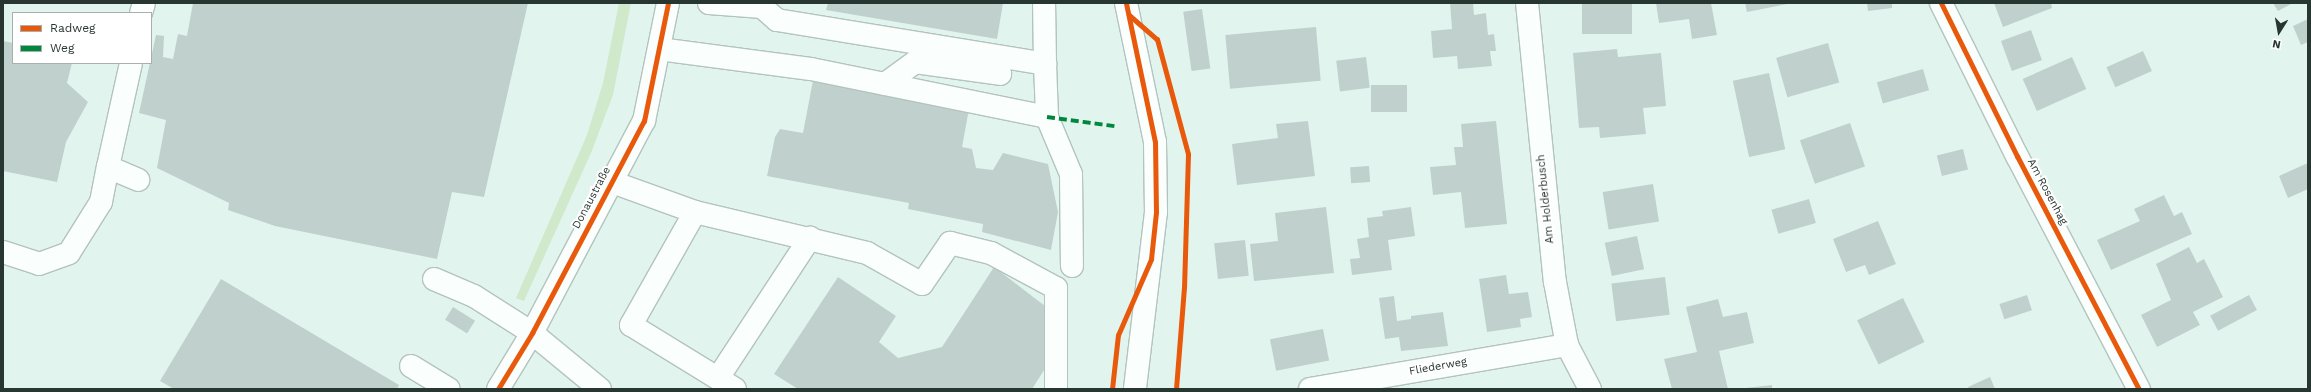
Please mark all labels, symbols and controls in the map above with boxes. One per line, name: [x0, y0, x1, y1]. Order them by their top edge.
legend: [12, 12, 152, 64]
north arrow: [2259, 12, 2299, 52]
text: Radweg: [50, 21, 95, 35]
text: N: [2271, 37, 2282, 51]
text: Weg: [50, 41, 74, 55]
street label: Am Holderbusch: [1535, 154, 1557, 244]
street label: Am Rosenhag: [2024, 157, 2070, 227]
street label: Donaustraße: [570, 165, 614, 231]
street label: Fliederweg: [1408, 355, 1468, 379]

